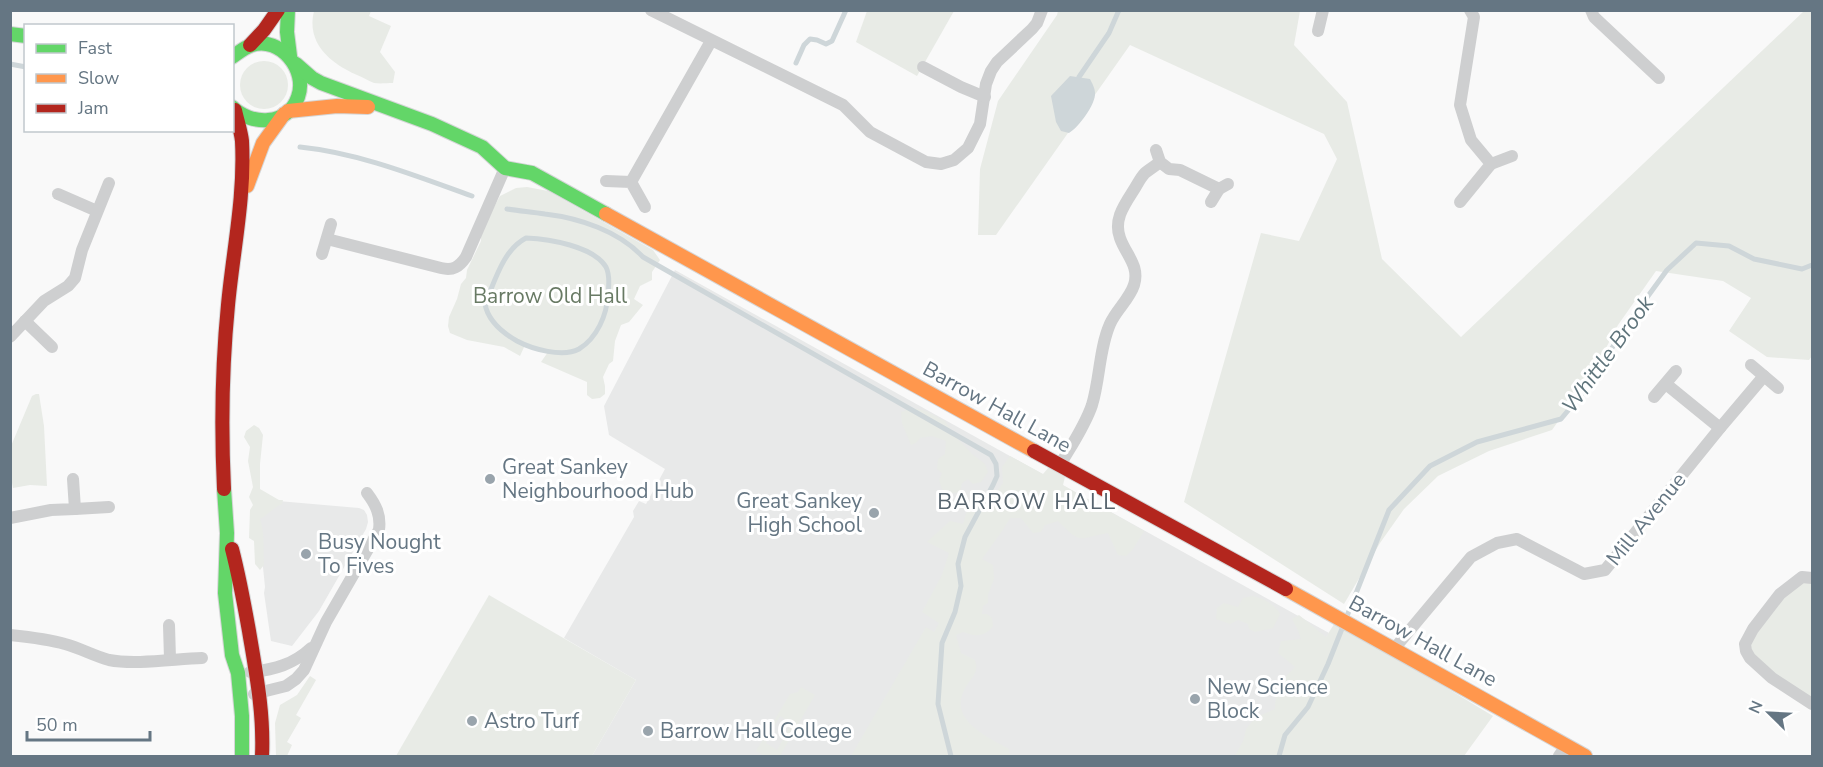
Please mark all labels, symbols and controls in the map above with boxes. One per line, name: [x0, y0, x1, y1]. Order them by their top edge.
legend: [24, 24, 234, 132]
text: Fast: [78, 36, 113, 60]
text: Slow: [78, 66, 119, 90]
text: Jam: [77, 96, 109, 120]
park label: Barrow Old Hall: [473, 282, 628, 310]
water label: Whittle Brook: [1555, 289, 1661, 420]
street label: Barrow Hall Lane: [918, 355, 1076, 459]
place label: Great Sankey Neighbourhood Hub: [502, 453, 694, 505]
street label: Mill Avenue: [1600, 467, 1692, 571]
marker: Great Sankey Neighbourhood Hub: [483, 472, 497, 486]
place label: Great Sankey High School: [736, 487, 863, 539]
district label: BARROW HALL: [937, 487, 1117, 517]
marker: Great Sankey High School: [867, 506, 881, 520]
place label: Busy Nought To Fives: [318, 528, 441, 580]
marker: Busy Nought To Fives: [299, 547, 313, 561]
street label: Barrow Hall Lane: [1344, 589, 1502, 693]
place label: New Science Block: [1207, 673, 1328, 725]
north arrow: [1739, 683, 1799, 743]
marker: New Science Block: [1188, 692, 1202, 706]
text: N: [1744, 697, 1769, 717]
scale bar: [27, 704, 150, 742]
place label: Astro Turf: [484, 707, 580, 735]
text: 50 m: [36, 713, 78, 737]
marker: Astro Turf: [465, 714, 479, 728]
place label: Barrow Hall College: [660, 717, 852, 745]
marker: Barrow Hall College: [641, 724, 655, 738]

